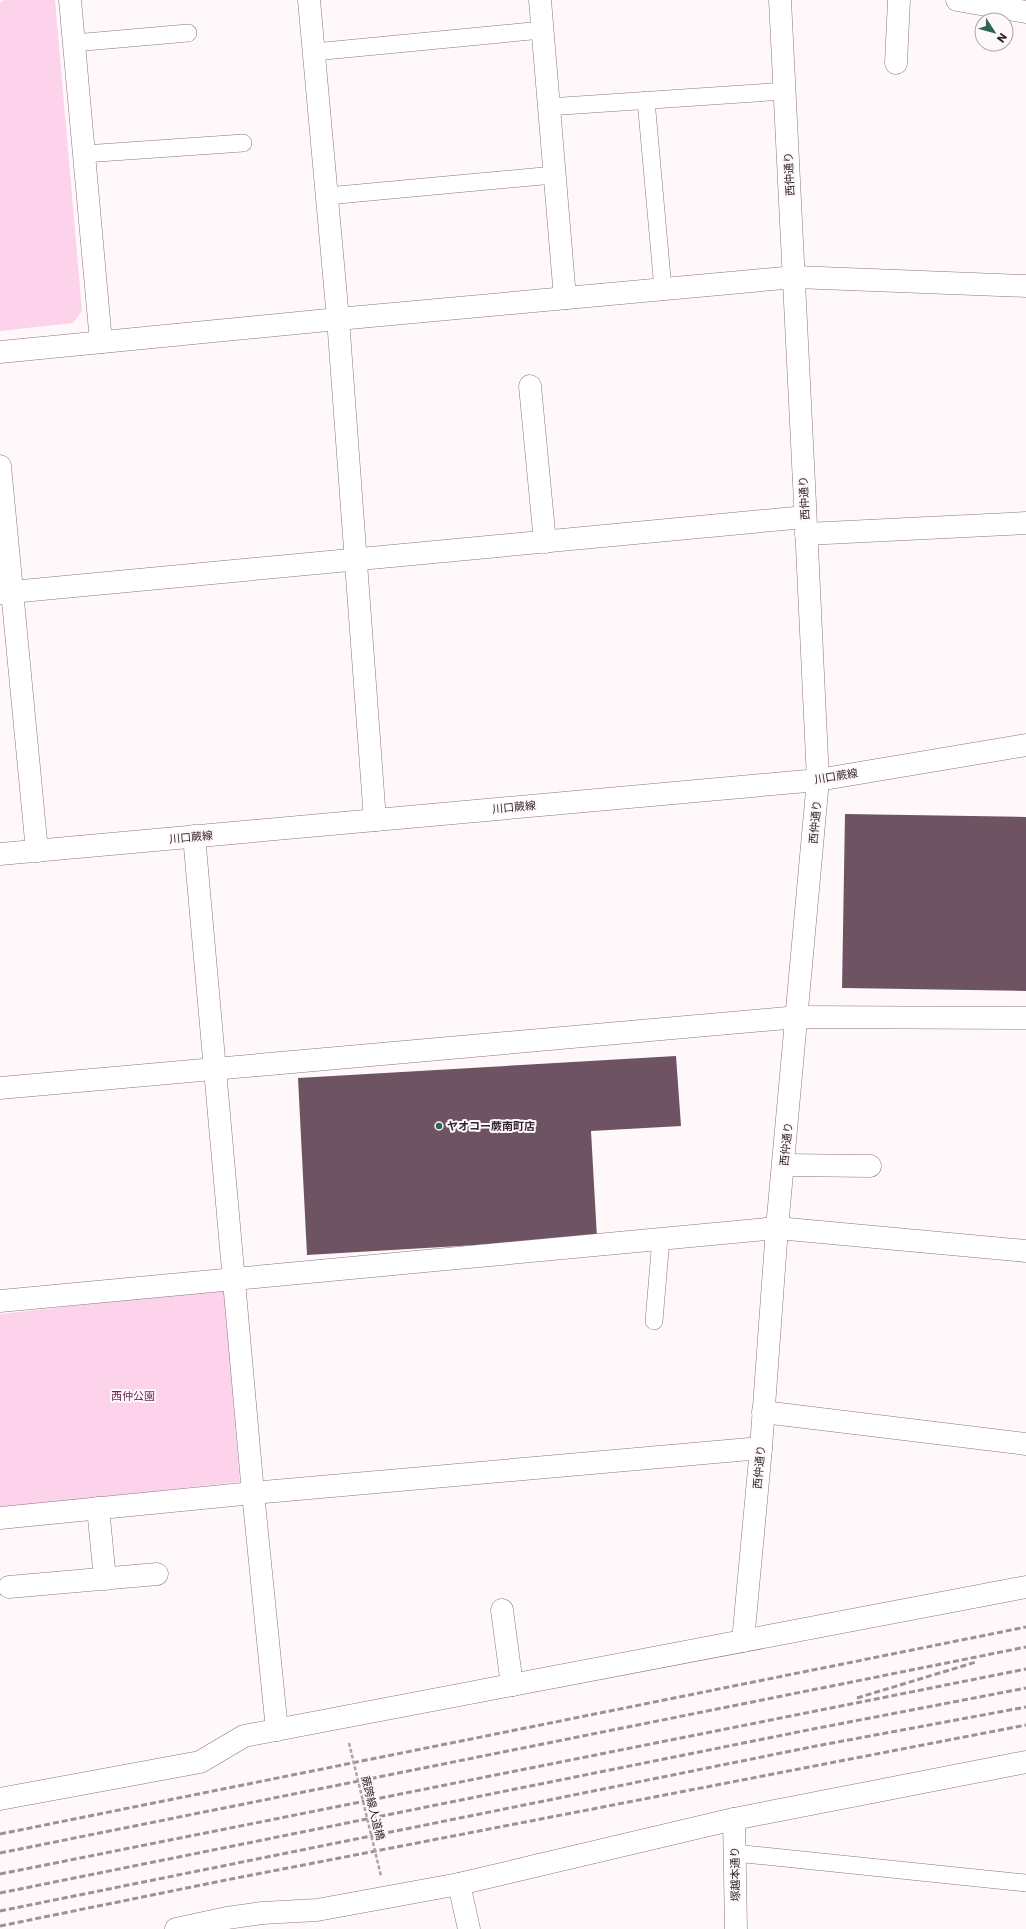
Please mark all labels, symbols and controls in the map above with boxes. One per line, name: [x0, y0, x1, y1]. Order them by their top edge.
north arrow: [974, 12, 1014, 52]
text: N: [993, 30, 1011, 46]
street label: 西仲通り: [780, 152, 798, 196]
street label: 西仲通り: [795, 476, 813, 520]
street label: 川口蕨線: [813, 765, 859, 787]
street label: 川口蕨線: [491, 797, 537, 817]
street label: 西仲通り: [805, 799, 825, 845]
street label: 川口蕨線: [168, 827, 214, 847]
place label: ヤオコー蕨南町店: [447, 1118, 535, 1134]
marker: ヤオコー蕨南町店: [434, 1121, 444, 1131]
street label: 西仲通り: [776, 1121, 796, 1167]
park label: 西仲公園: [111, 1388, 155, 1404]
street label: 西仲通り: [749, 1444, 769, 1490]
street label: 蕨跨線人道橋: [357, 1774, 389, 1842]
street label: 塚越本通り: [727, 1846, 743, 1902]

